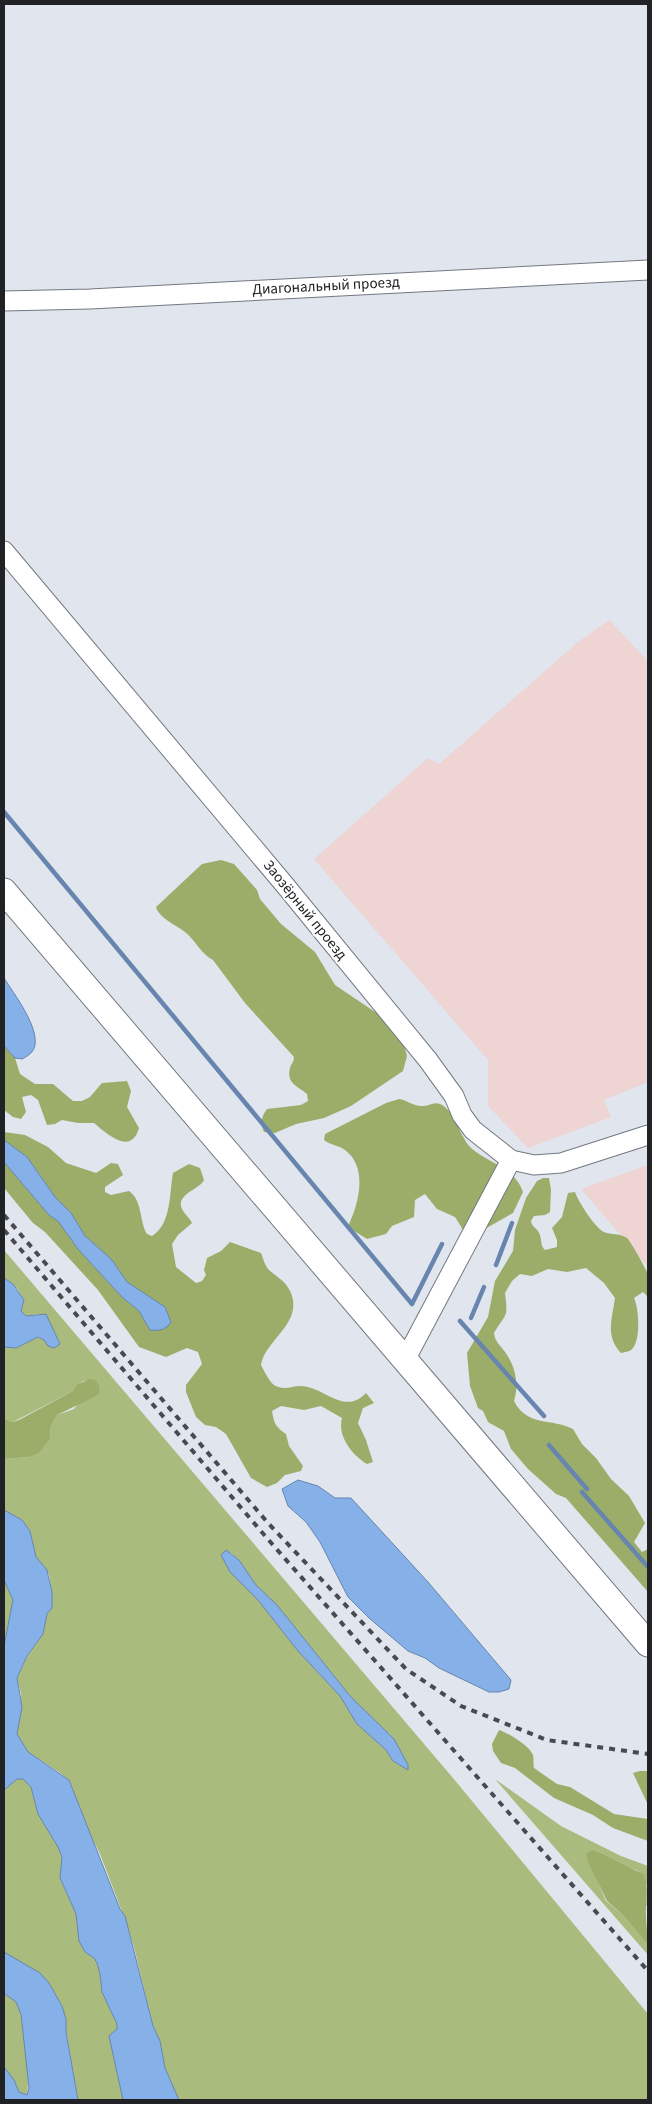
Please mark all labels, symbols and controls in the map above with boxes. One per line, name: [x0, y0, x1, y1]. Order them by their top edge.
street label: Диагональный проезд: [252, 272, 400, 300]
street label: Заозёрный проезд: [258, 855, 352, 965]

